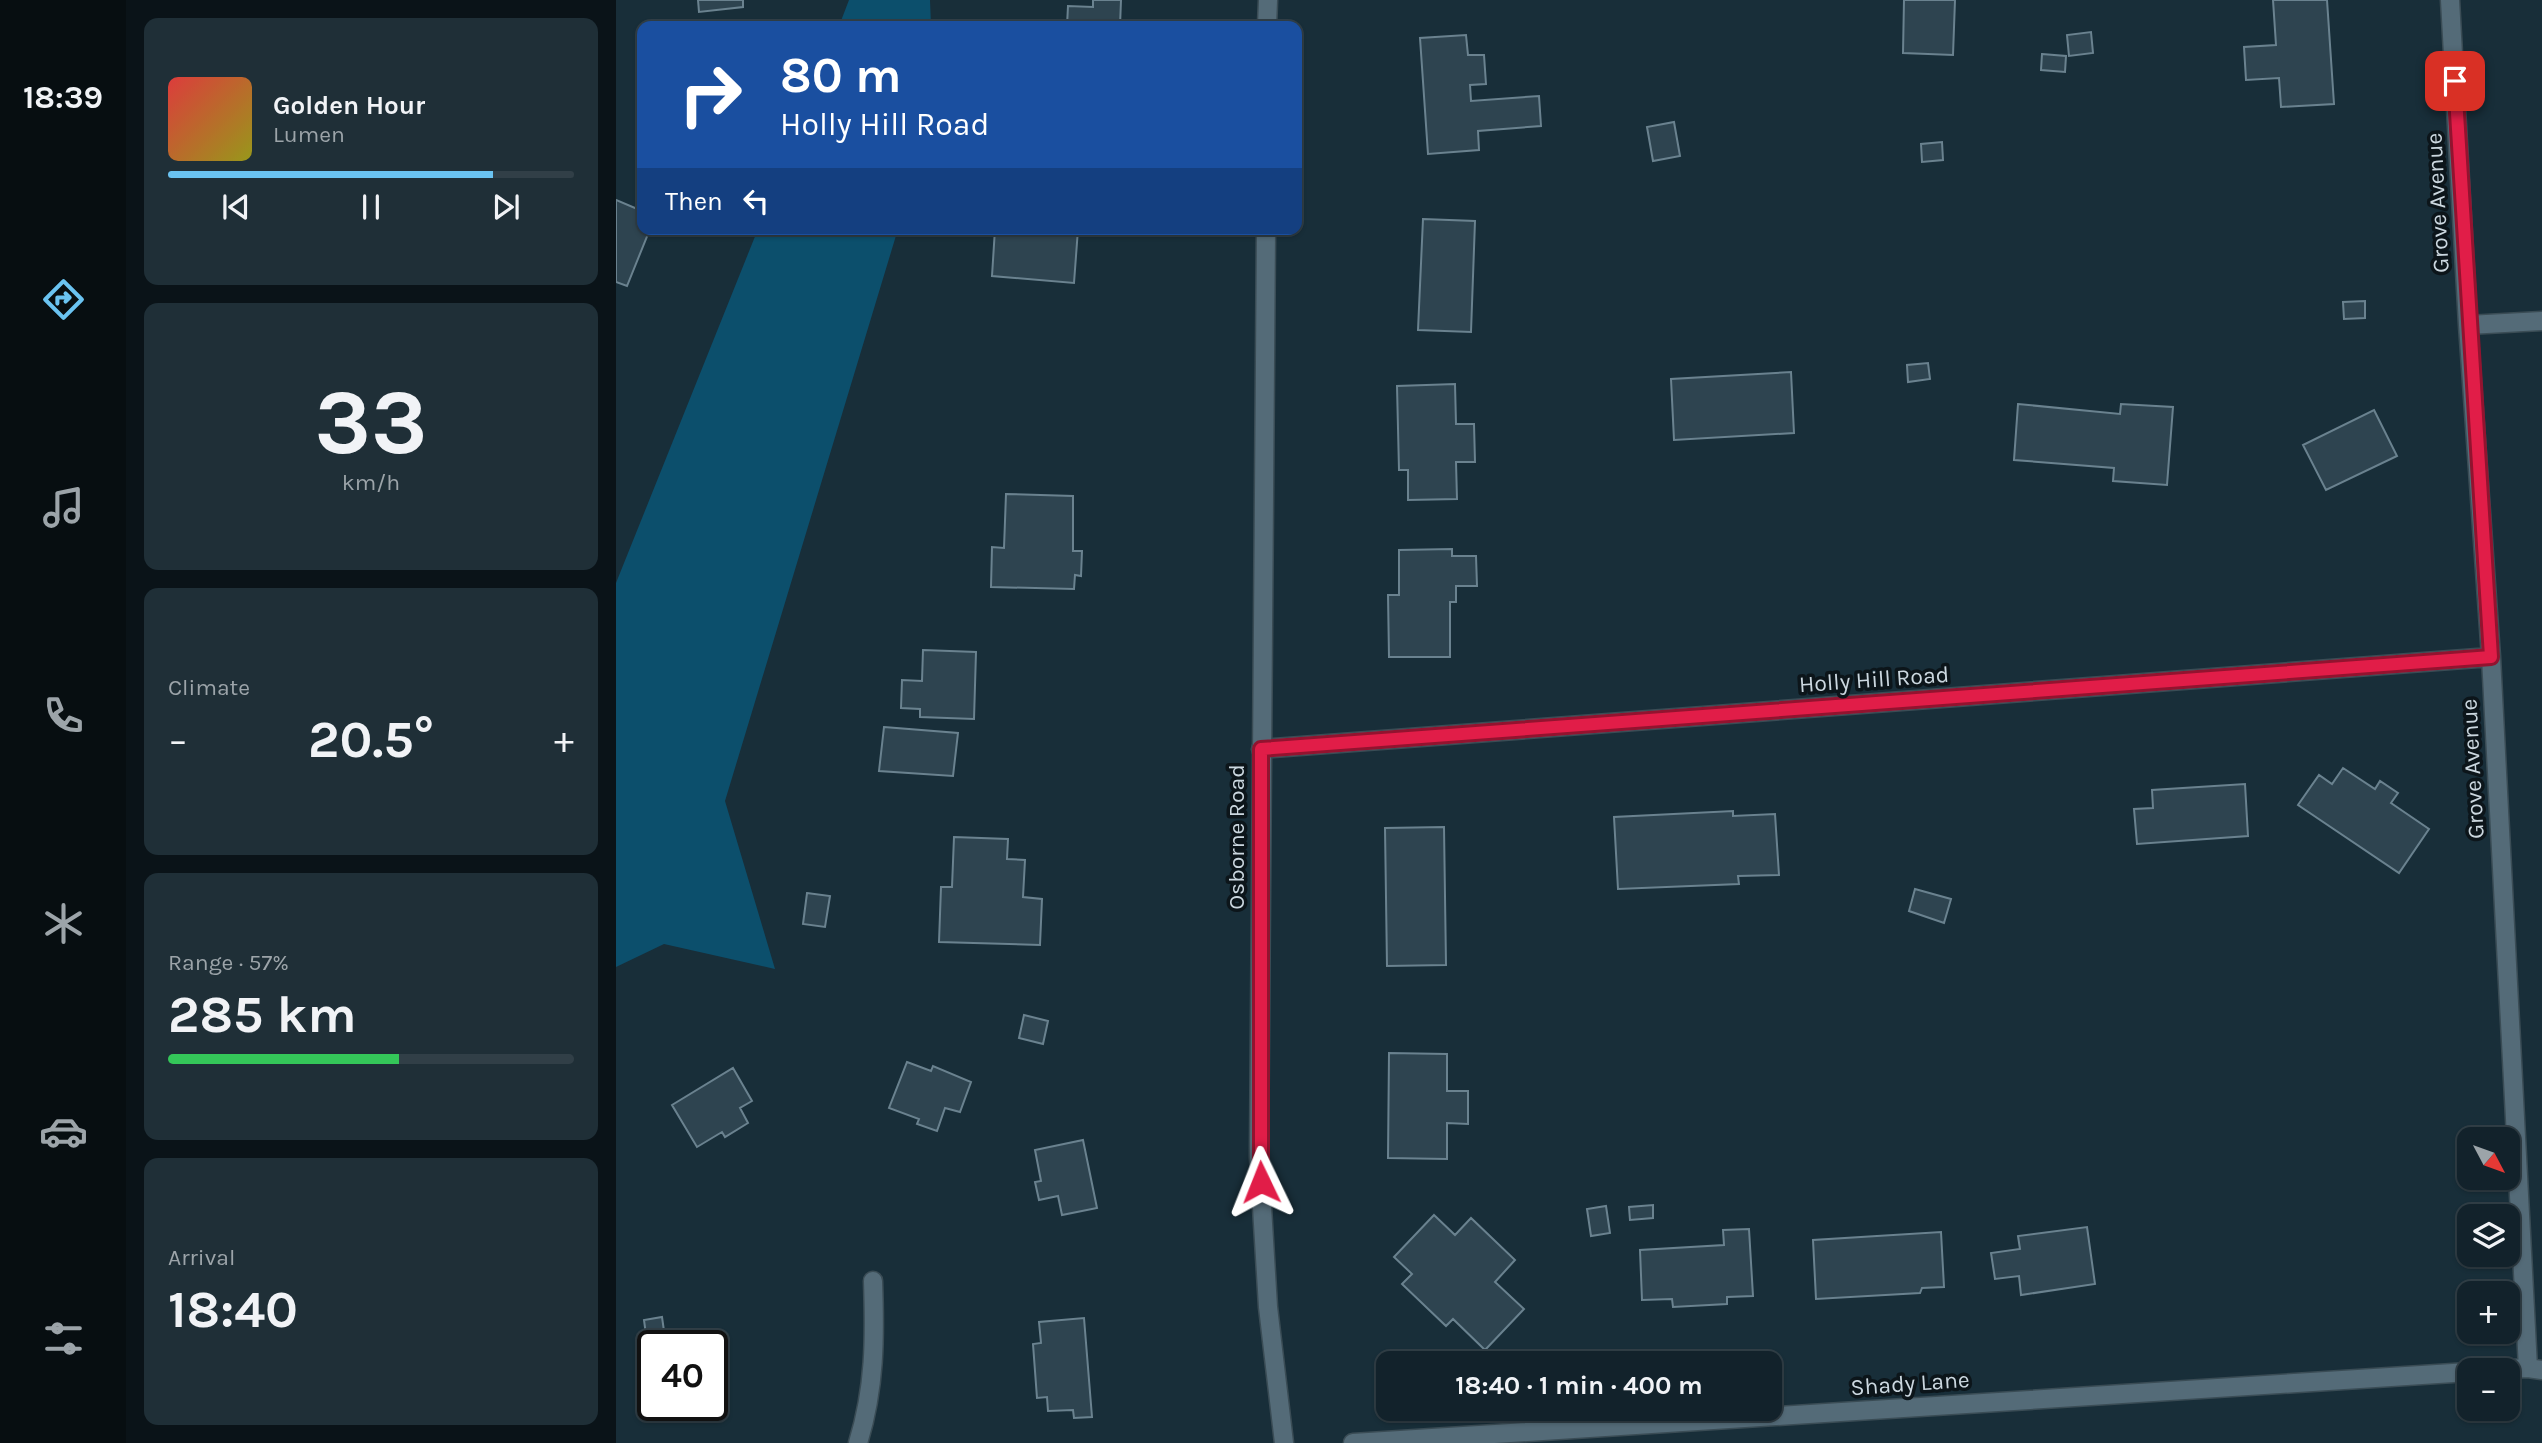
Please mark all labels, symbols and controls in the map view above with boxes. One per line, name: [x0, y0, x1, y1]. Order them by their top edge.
text: 80 m: [780, 47, 902, 104]
icon: right: [665, 49, 756, 140]
pin: [2425, 51, 2485, 111]
icon: arrive: [2436, 62, 2474, 100]
text: 18:39: [23, 79, 103, 116]
text: Golden Hour: [273, 90, 425, 121]
text: Holly Hill Road: [780, 106, 989, 143]
text: Lumen: [273, 121, 345, 148]
street label: Grove Avenue: [2420, 132, 2455, 274]
icon: left: [737, 182, 775, 220]
text: Then: [665, 186, 723, 217]
icon: previous: [217, 188, 255, 226]
icon: pause: [352, 188, 390, 226]
icon: next: [487, 188, 525, 226]
icon: directions: [39, 275, 88, 324]
text: 33: [314, 370, 428, 476]
text: km/h: [342, 469, 400, 496]
icon: music: [39, 483, 88, 532]
street label: Holly Hill Road: [1798, 661, 1950, 698]
text: Climate: [168, 674, 250, 701]
icon: phone: [39, 691, 88, 740]
street label: Grove Avenue: [2455, 698, 2490, 840]
text: 20.5°: [308, 709, 434, 770]
text: −: [168, 718, 188, 763]
text: +: [554, 718, 574, 763]
street label: Osborne Road: [1223, 764, 1250, 910]
icon: climate: [39, 899, 88, 948]
text: Range · 57%: [168, 949, 289, 976]
text: 285 km: [168, 984, 357, 1045]
icon: car: [39, 1107, 88, 1156]
north arrow: [2457, 1127, 2520, 1190]
map controls: [2457, 1127, 2520, 1421]
position arrow: [1224, 1145, 1298, 1219]
button: layers: [2457, 1204, 2520, 1267]
text: Arrival: [168, 1244, 235, 1271]
text: 18:40: [168, 1279, 298, 1340]
button: +: [2457, 1281, 2520, 1344]
icon: filters: [39, 1314, 88, 1363]
speed limit sign: 40: [637, 1330, 728, 1421]
button: −: [2457, 1358, 2520, 1421]
street label: Shady Lane: [1850, 1366, 1971, 1401]
text: 18:40 · 1 min · 400 m: [1455, 1370, 1703, 1401]

